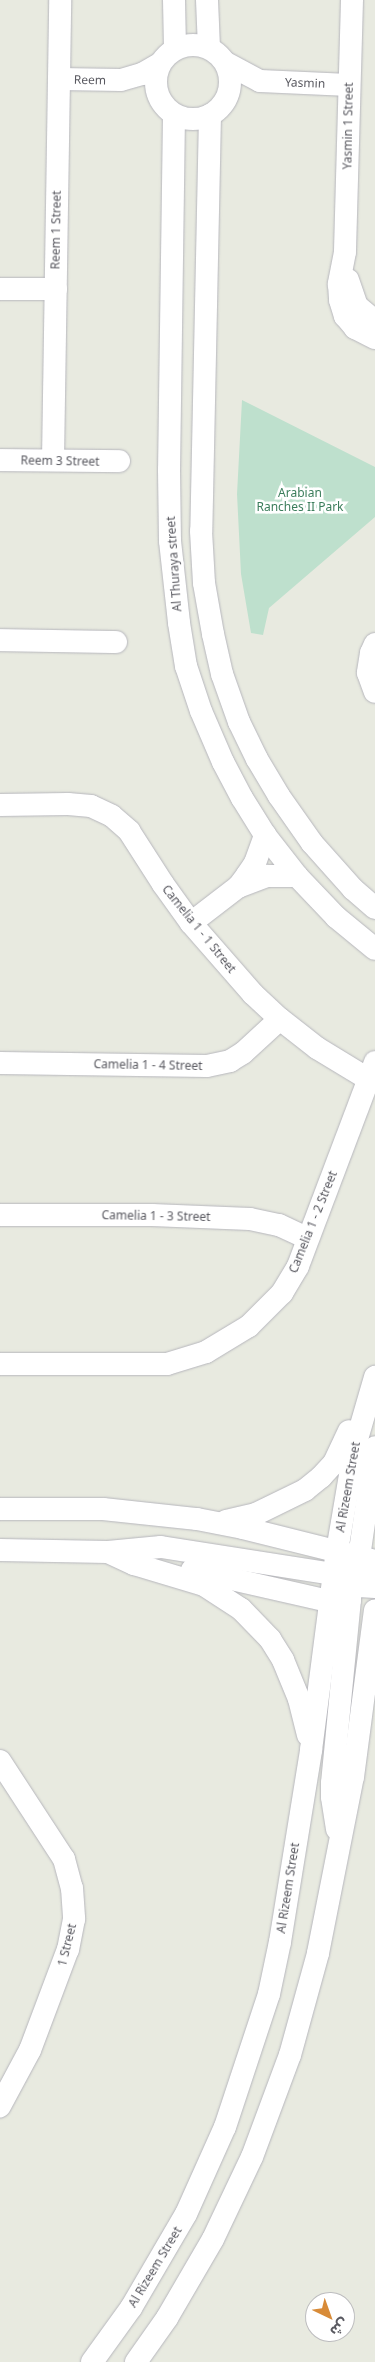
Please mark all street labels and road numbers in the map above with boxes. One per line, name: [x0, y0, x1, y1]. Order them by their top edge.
street label: Reem: [74, 73, 106, 87]
street label: Yasmin: [285, 75, 325, 91]
street label: Yasmin 1 Street: [340, 82, 356, 170]
street label: Reem 1 Street: [48, 190, 64, 270]
street label: Reem 3 Street: [20, 453, 100, 469]
street label: Al Thuraya street: [163, 516, 185, 612]
street label: Camelia 1 - 1 Street: [159, 882, 239, 976]
street label: Camelia 1 - 4 Street: [93, 1057, 203, 1073]
street label: Camelia 1 - 2 Street: [286, 1169, 340, 1275]
street label: Camelia 1 - 3 Street: [101, 1208, 211, 1224]
street label: Al Rizeem Street: [333, 1441, 363, 1533]
street label: Al Rizeem Street: [274, 1842, 302, 1934]
street label: 1 Street: [55, 1922, 79, 1968]
street label: Al Rizeem Street: [125, 2224, 185, 2310]

